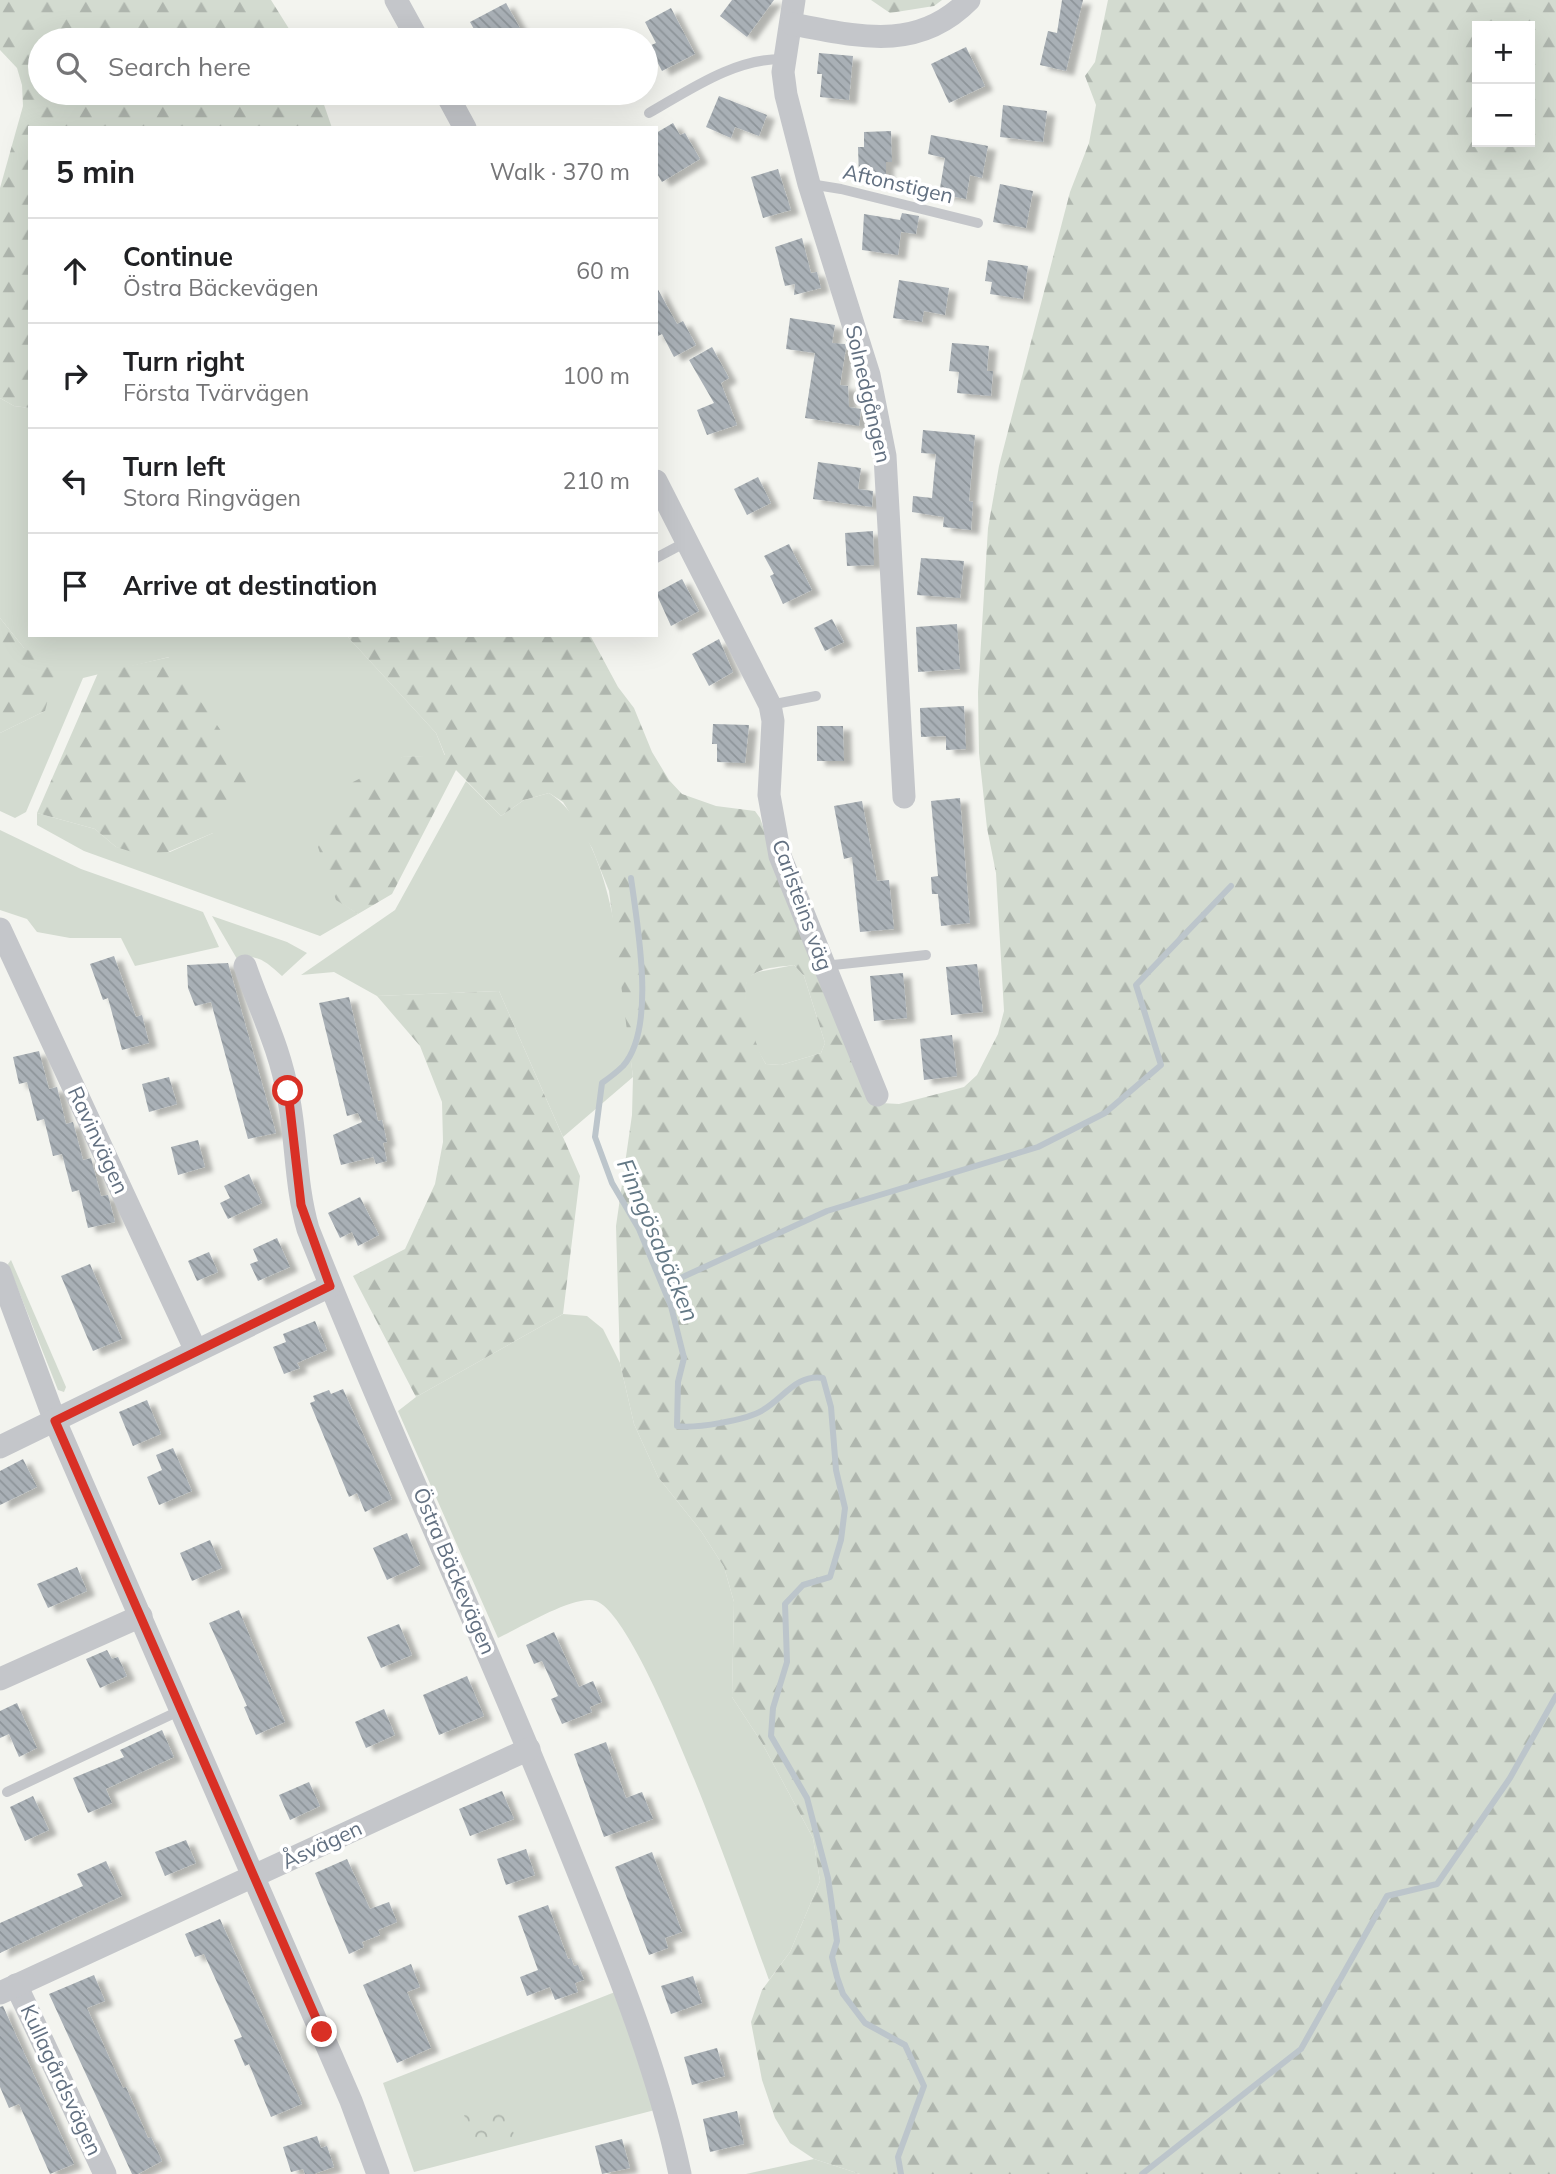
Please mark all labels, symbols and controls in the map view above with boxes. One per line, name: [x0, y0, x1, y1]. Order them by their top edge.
map controls: [1472, 21, 1535, 147]
button: +: [1472, 21, 1535, 84]
search box: [28, 28, 658, 105]
icon: search: [52, 48, 90, 86]
text: Search here: [108, 50, 251, 83]
button: −: [1472, 84, 1535, 147]
text: 5 min: [56, 153, 135, 191]
text: Walk · 370 m: [490, 157, 630, 186]
street label: Aftonstigen: [840, 158, 956, 208]
text: Continue: [123, 240, 233, 273]
icon: ahead: [56, 252, 94, 290]
text: 60 m: [576, 256, 630, 285]
text: Östra Bäckevägen: [123, 273, 319, 302]
street label: Solnedgången: [841, 322, 897, 465]
text: Turn right: [123, 345, 244, 378]
icon: right: [56, 357, 94, 395]
text: 100 m: [562, 361, 630, 390]
text: Första Tvärvägen: [123, 378, 309, 407]
text: Turn left: [123, 450, 225, 483]
icon: left: [56, 462, 94, 500]
text: 210 m: [562, 466, 630, 495]
text: Stora Ringvägen: [123, 483, 301, 512]
icon: arrive: [56, 567, 94, 605]
text: Arrive at destination: [123, 569, 378, 602]
street label: Carlsteins väg: [767, 835, 839, 974]
route start: [272, 1075, 303, 1106]
street label: Ravinvägen: [63, 1082, 135, 1197]
water label: Finngösabäcken: [611, 1154, 706, 1326]
street label: Östra Bäckevägen: [408, 1483, 502, 1658]
street label: Åsvägen: [277, 1814, 366, 1874]
street label: Kullagårdsvägen: [16, 2000, 108, 2159]
route end: [306, 2016, 337, 2047]

